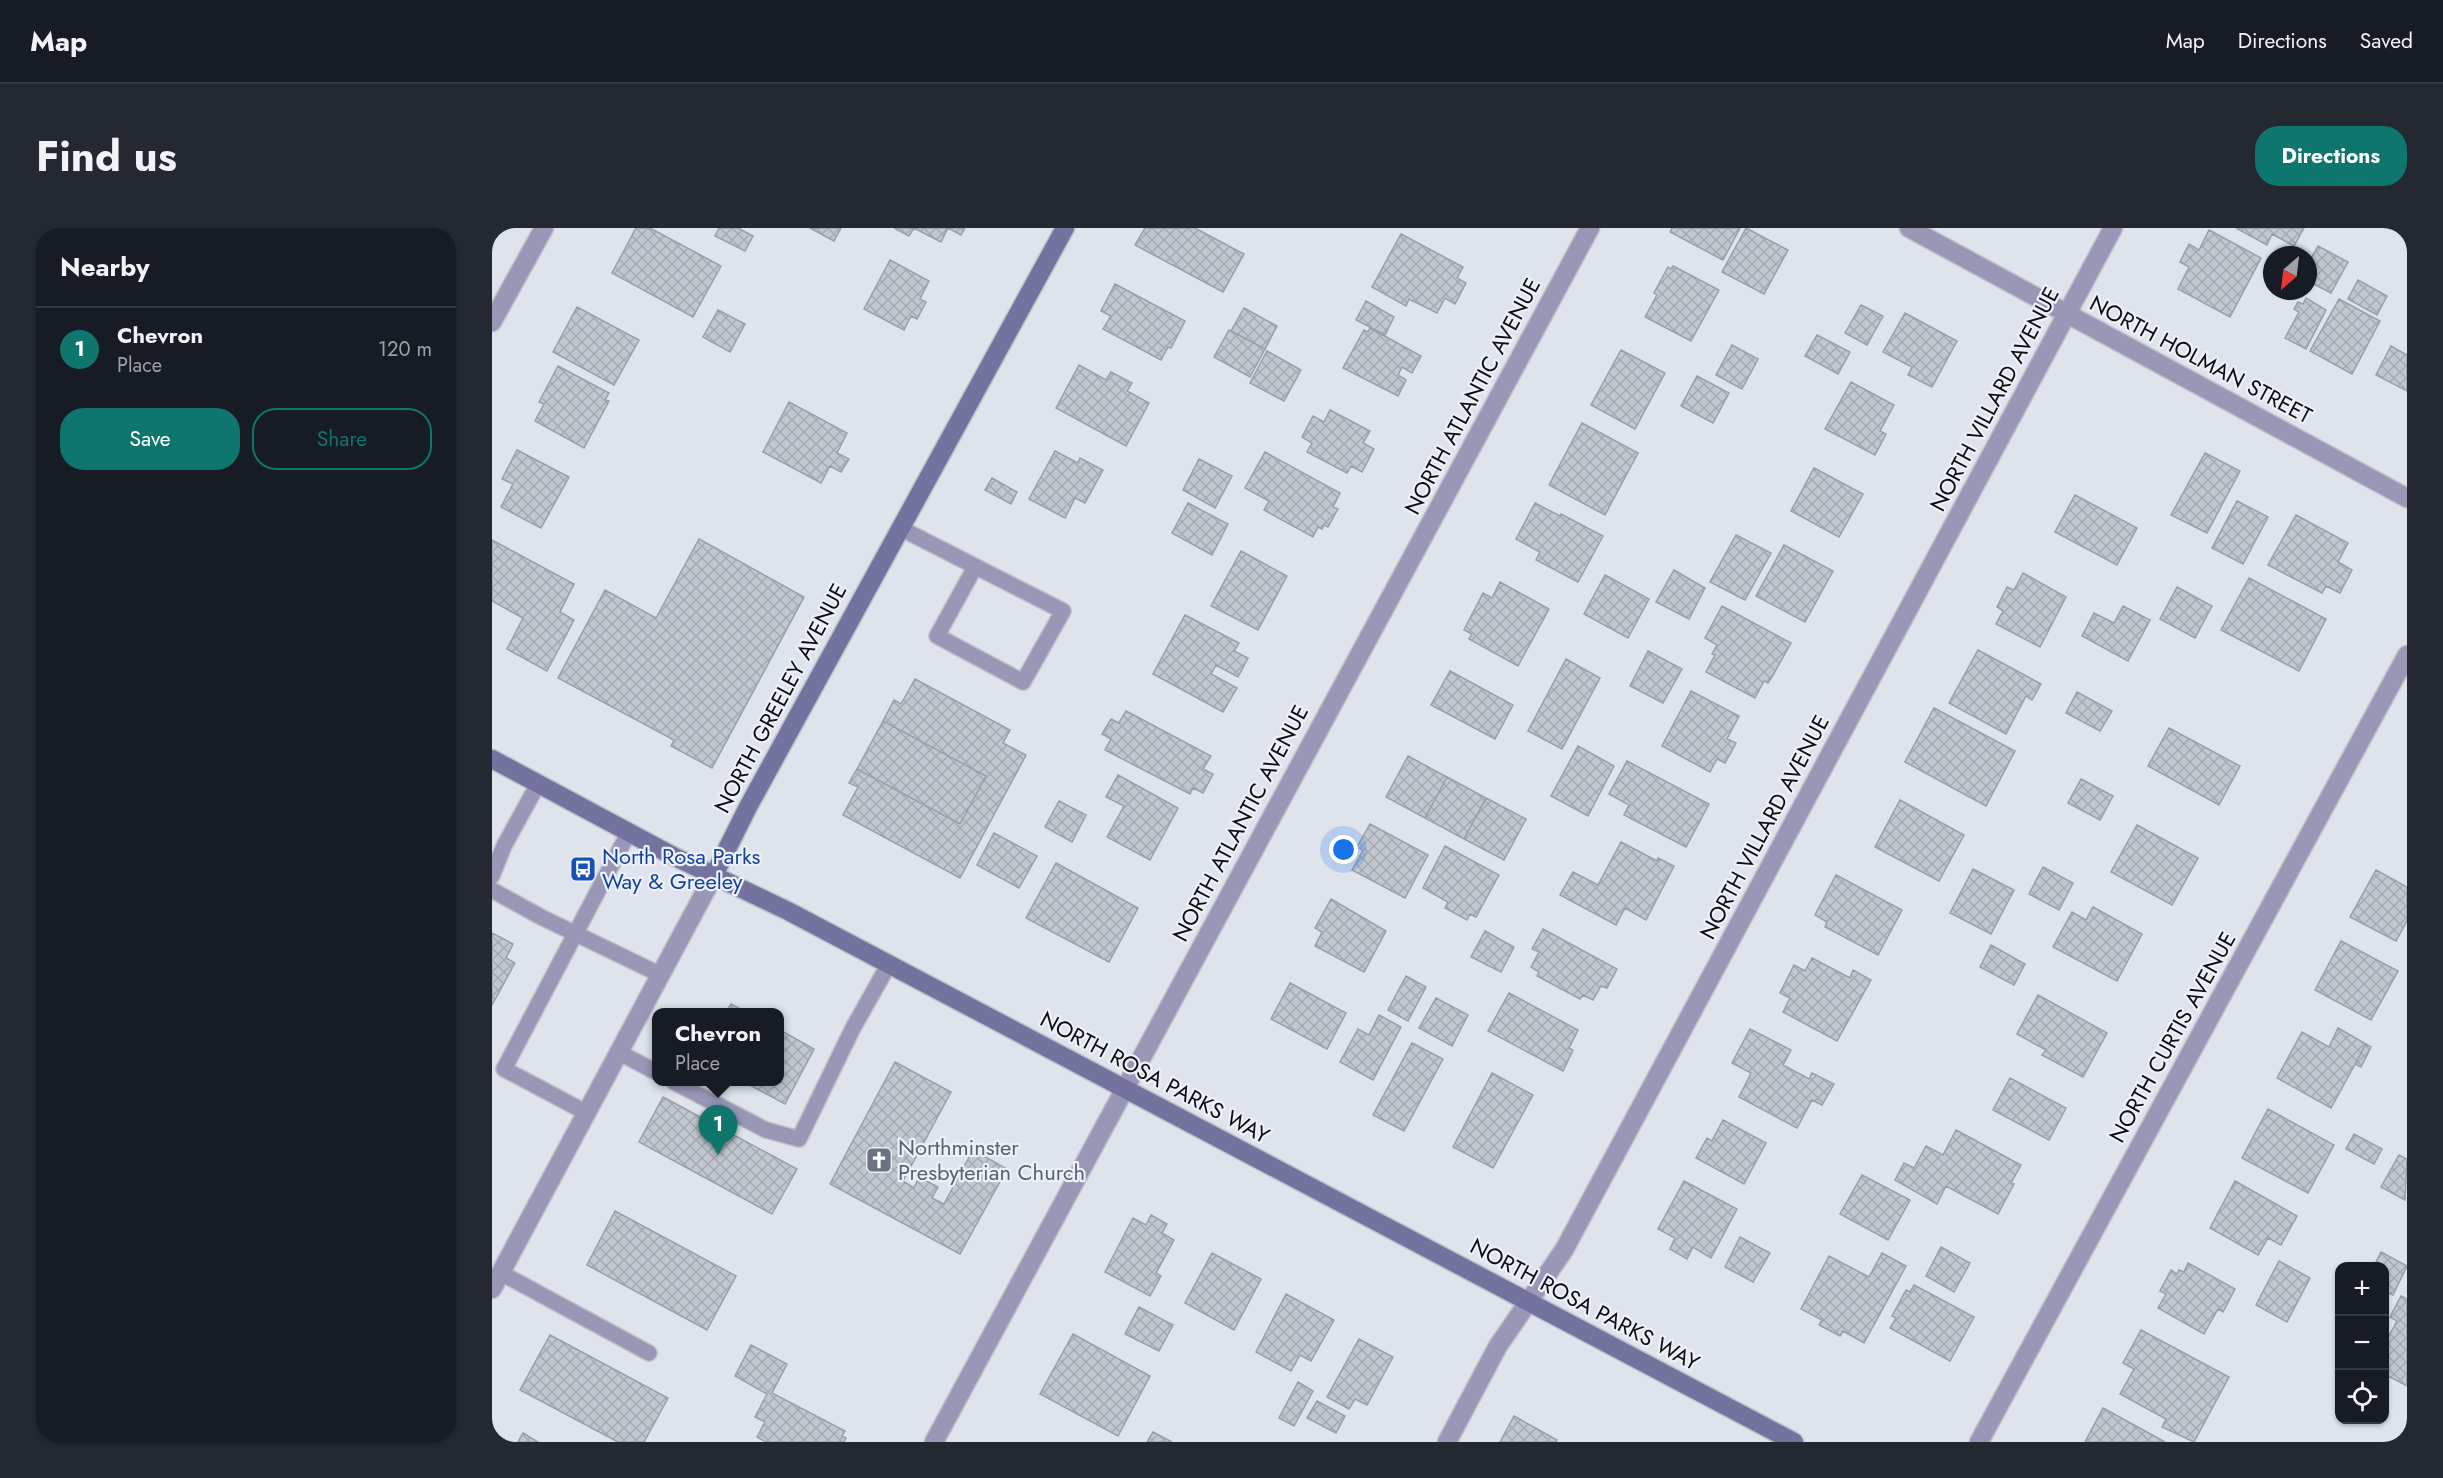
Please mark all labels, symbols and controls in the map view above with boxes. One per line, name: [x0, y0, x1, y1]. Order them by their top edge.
text: Map: [30, 21, 87, 62]
text: Map: [2166, 26, 2205, 56]
text: Directions: [2238, 26, 2327, 56]
text: Saved: [2360, 26, 2413, 56]
text: Find us: [36, 126, 177, 187]
button: Directions: [2255, 126, 2407, 186]
north arrow: [2263, 246, 2317, 300]
text: Nearby: [60, 248, 149, 286]
street label: NORTH ATLANTIC AVENUE: [1396, 272, 1548, 520]
street label: NORTH VILLARD AVENUE: [1921, 281, 2067, 517]
street label: NORTH HOLMAN STREET: [2084, 287, 2318, 432]
text: Chevron: [117, 319, 203, 351]
text: 1: [74, 335, 85, 364]
text: 120 m: [378, 335, 432, 364]
text: Place: [117, 351, 162, 380]
button: Save: [60, 408, 240, 470]
button: Share: [252, 408, 432, 470]
street label: NORTH GREELEY AVENUE: [706, 578, 854, 818]
street label: NORTH ATLANTIC AVENUE: [1164, 699, 1316, 947]
street label: NORTH VILLARD AVENUE: [1691, 709, 1837, 945]
your location: [1329, 835, 1358, 864]
place label: North Rosa Parks Way & Greeley: [602, 840, 761, 897]
bus stop icon: North Rosa Parks Way & Greeley: [568, 854, 598, 884]
street label: NORTH CURTIS AVENUE: [2101, 926, 2243, 1148]
street label: NORTH ROSA PARKS WAY: [1035, 1003, 1276, 1151]
popup: [652, 1008, 784, 1086]
text: Chevron: [675, 1017, 761, 1049]
text: Place: [675, 1049, 720, 1078]
pin: 1: [698, 1106, 738, 1155]
place label: Northminster Presbyterian Church: [898, 1131, 1085, 1188]
church icon: Northminster Presbyterian Church: [864, 1145, 894, 1175]
street label: NORTH ROSA PARKS WAY: [1465, 1230, 1706, 1378]
map controls: [2335, 1262, 2389, 1424]
button: +: [2335, 1262, 2389, 1316]
button: −: [2335, 1316, 2389, 1370]
button: locate: [2335, 1370, 2389, 1424]

